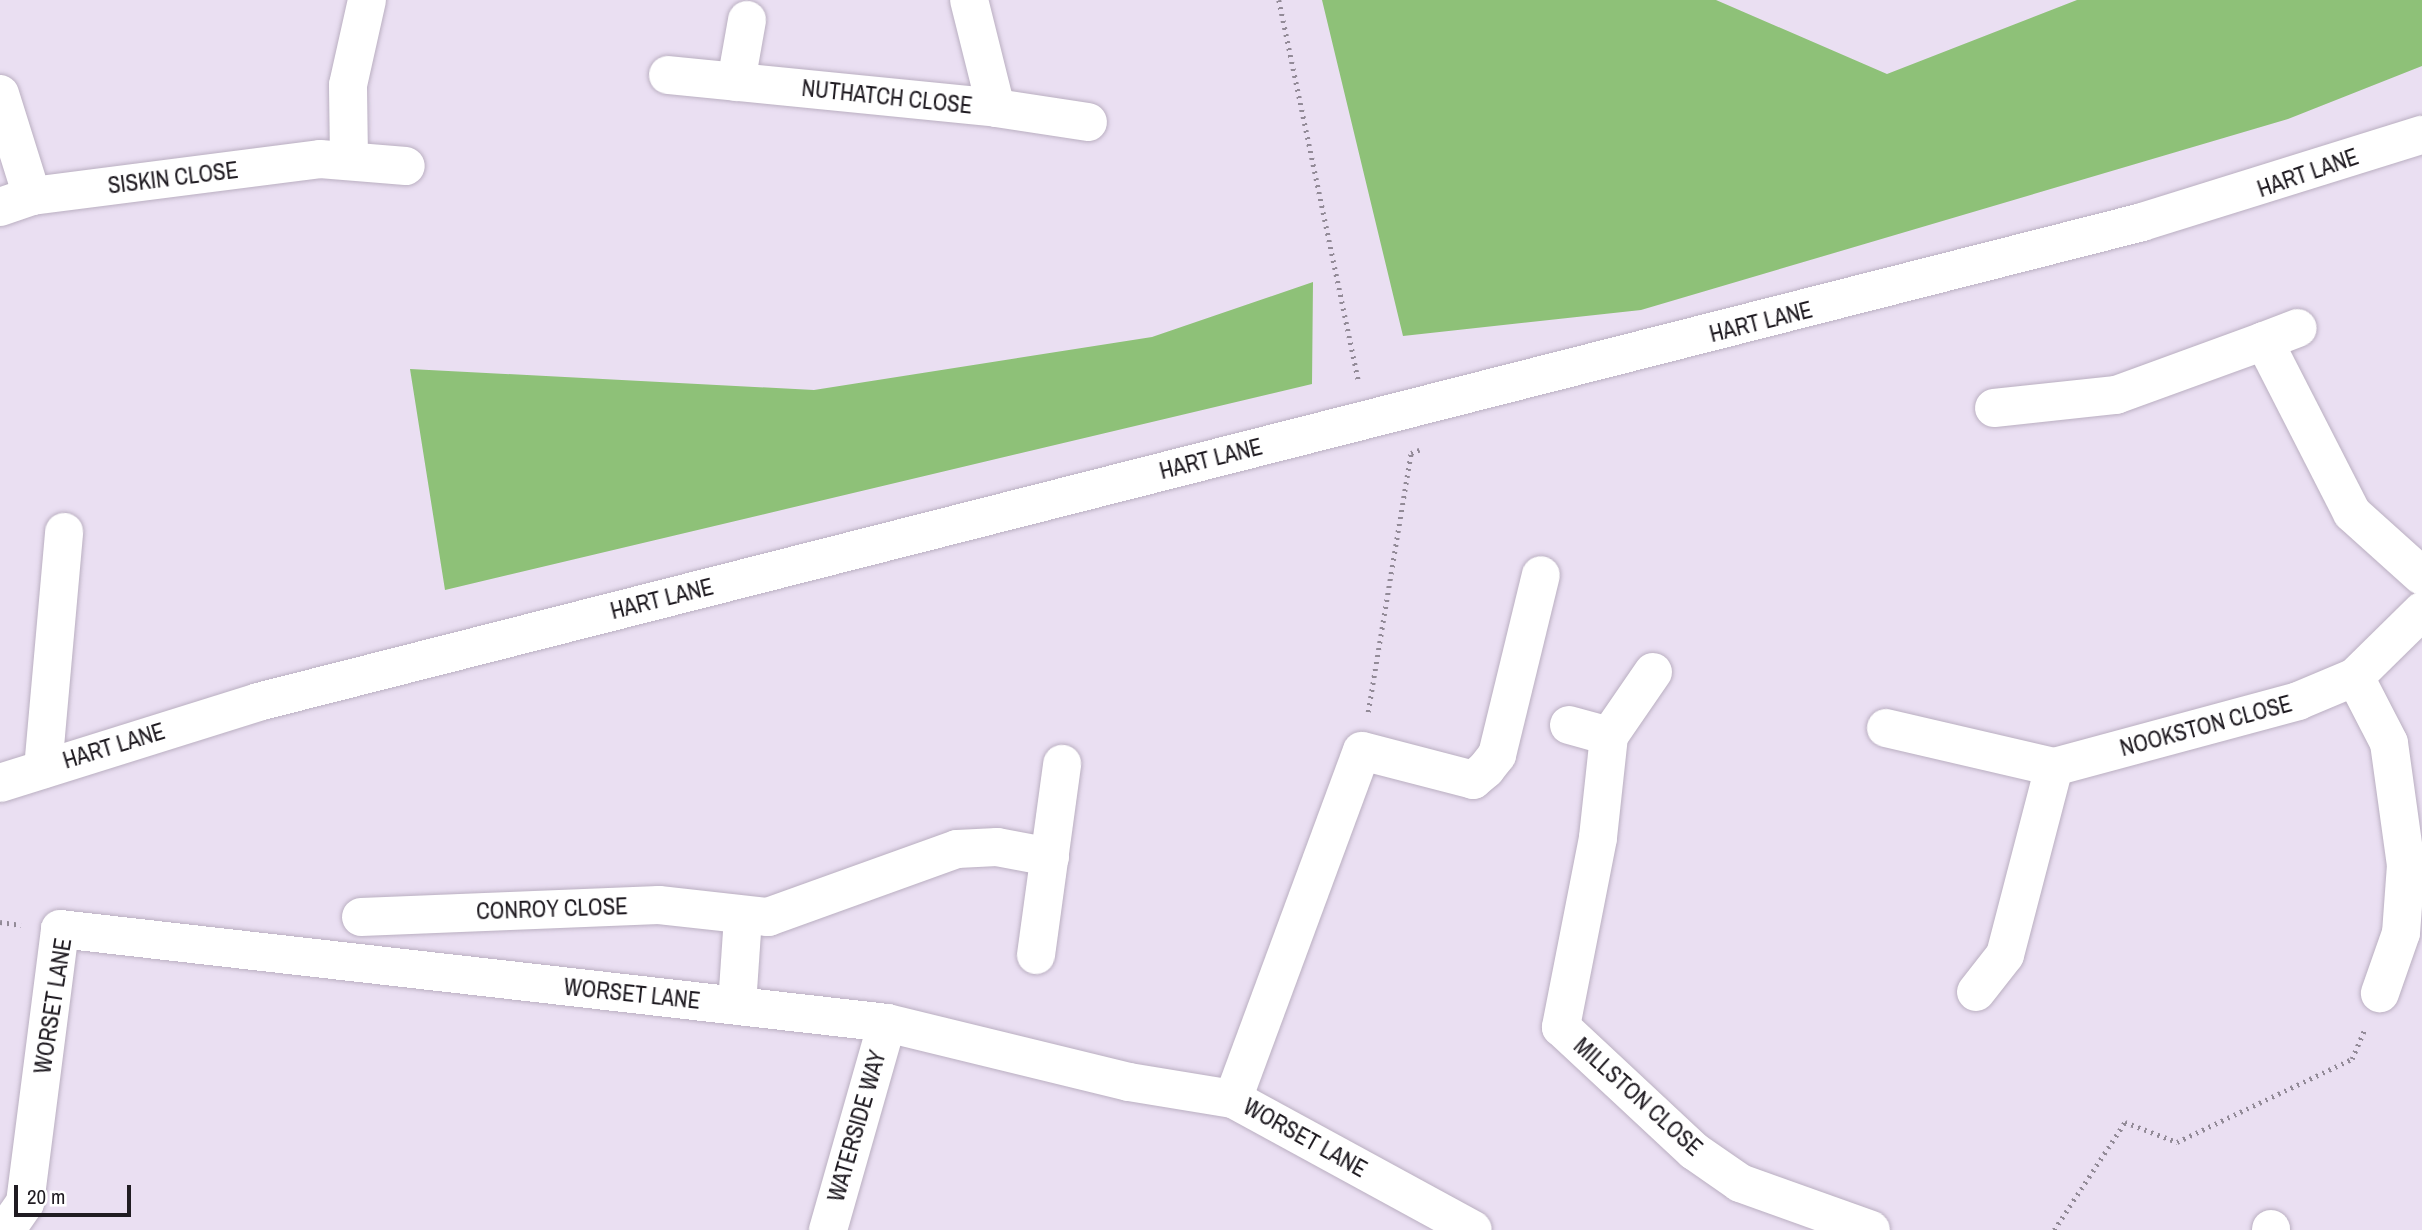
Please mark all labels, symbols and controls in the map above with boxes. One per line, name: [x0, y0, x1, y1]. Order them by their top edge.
street label: NUTHATCH CLOSE: [800, 74, 974, 120]
street label: HART LANE: [2254, 143, 2362, 203]
street label: SISKIN CLOSE: [106, 156, 240, 200]
street label: HART LANE: [1706, 296, 1816, 348]
street label: HART LANE: [1156, 433, 1266, 485]
street label: HART LANE: [607, 573, 717, 625]
street label: NOOKSTON CLOSE: [2117, 690, 2295, 762]
street label: HART LANE: [60, 717, 168, 775]
street label: CONROY CLOSE: [476, 893, 628, 925]
street label: WORSET LANE: [29, 936, 77, 1076]
street label: WORSET LANE: [562, 973, 702, 1015]
street label: MILLSTON CLOSE: [1568, 1032, 1708, 1162]
street label: WATERSIDE WAY: [822, 1047, 892, 1205]
street label: WORSET LANE: [1238, 1093, 1372, 1183]
scale bar: [18, 1170, 135, 1214]
text: 20 m: [27, 1182, 65, 1211]

